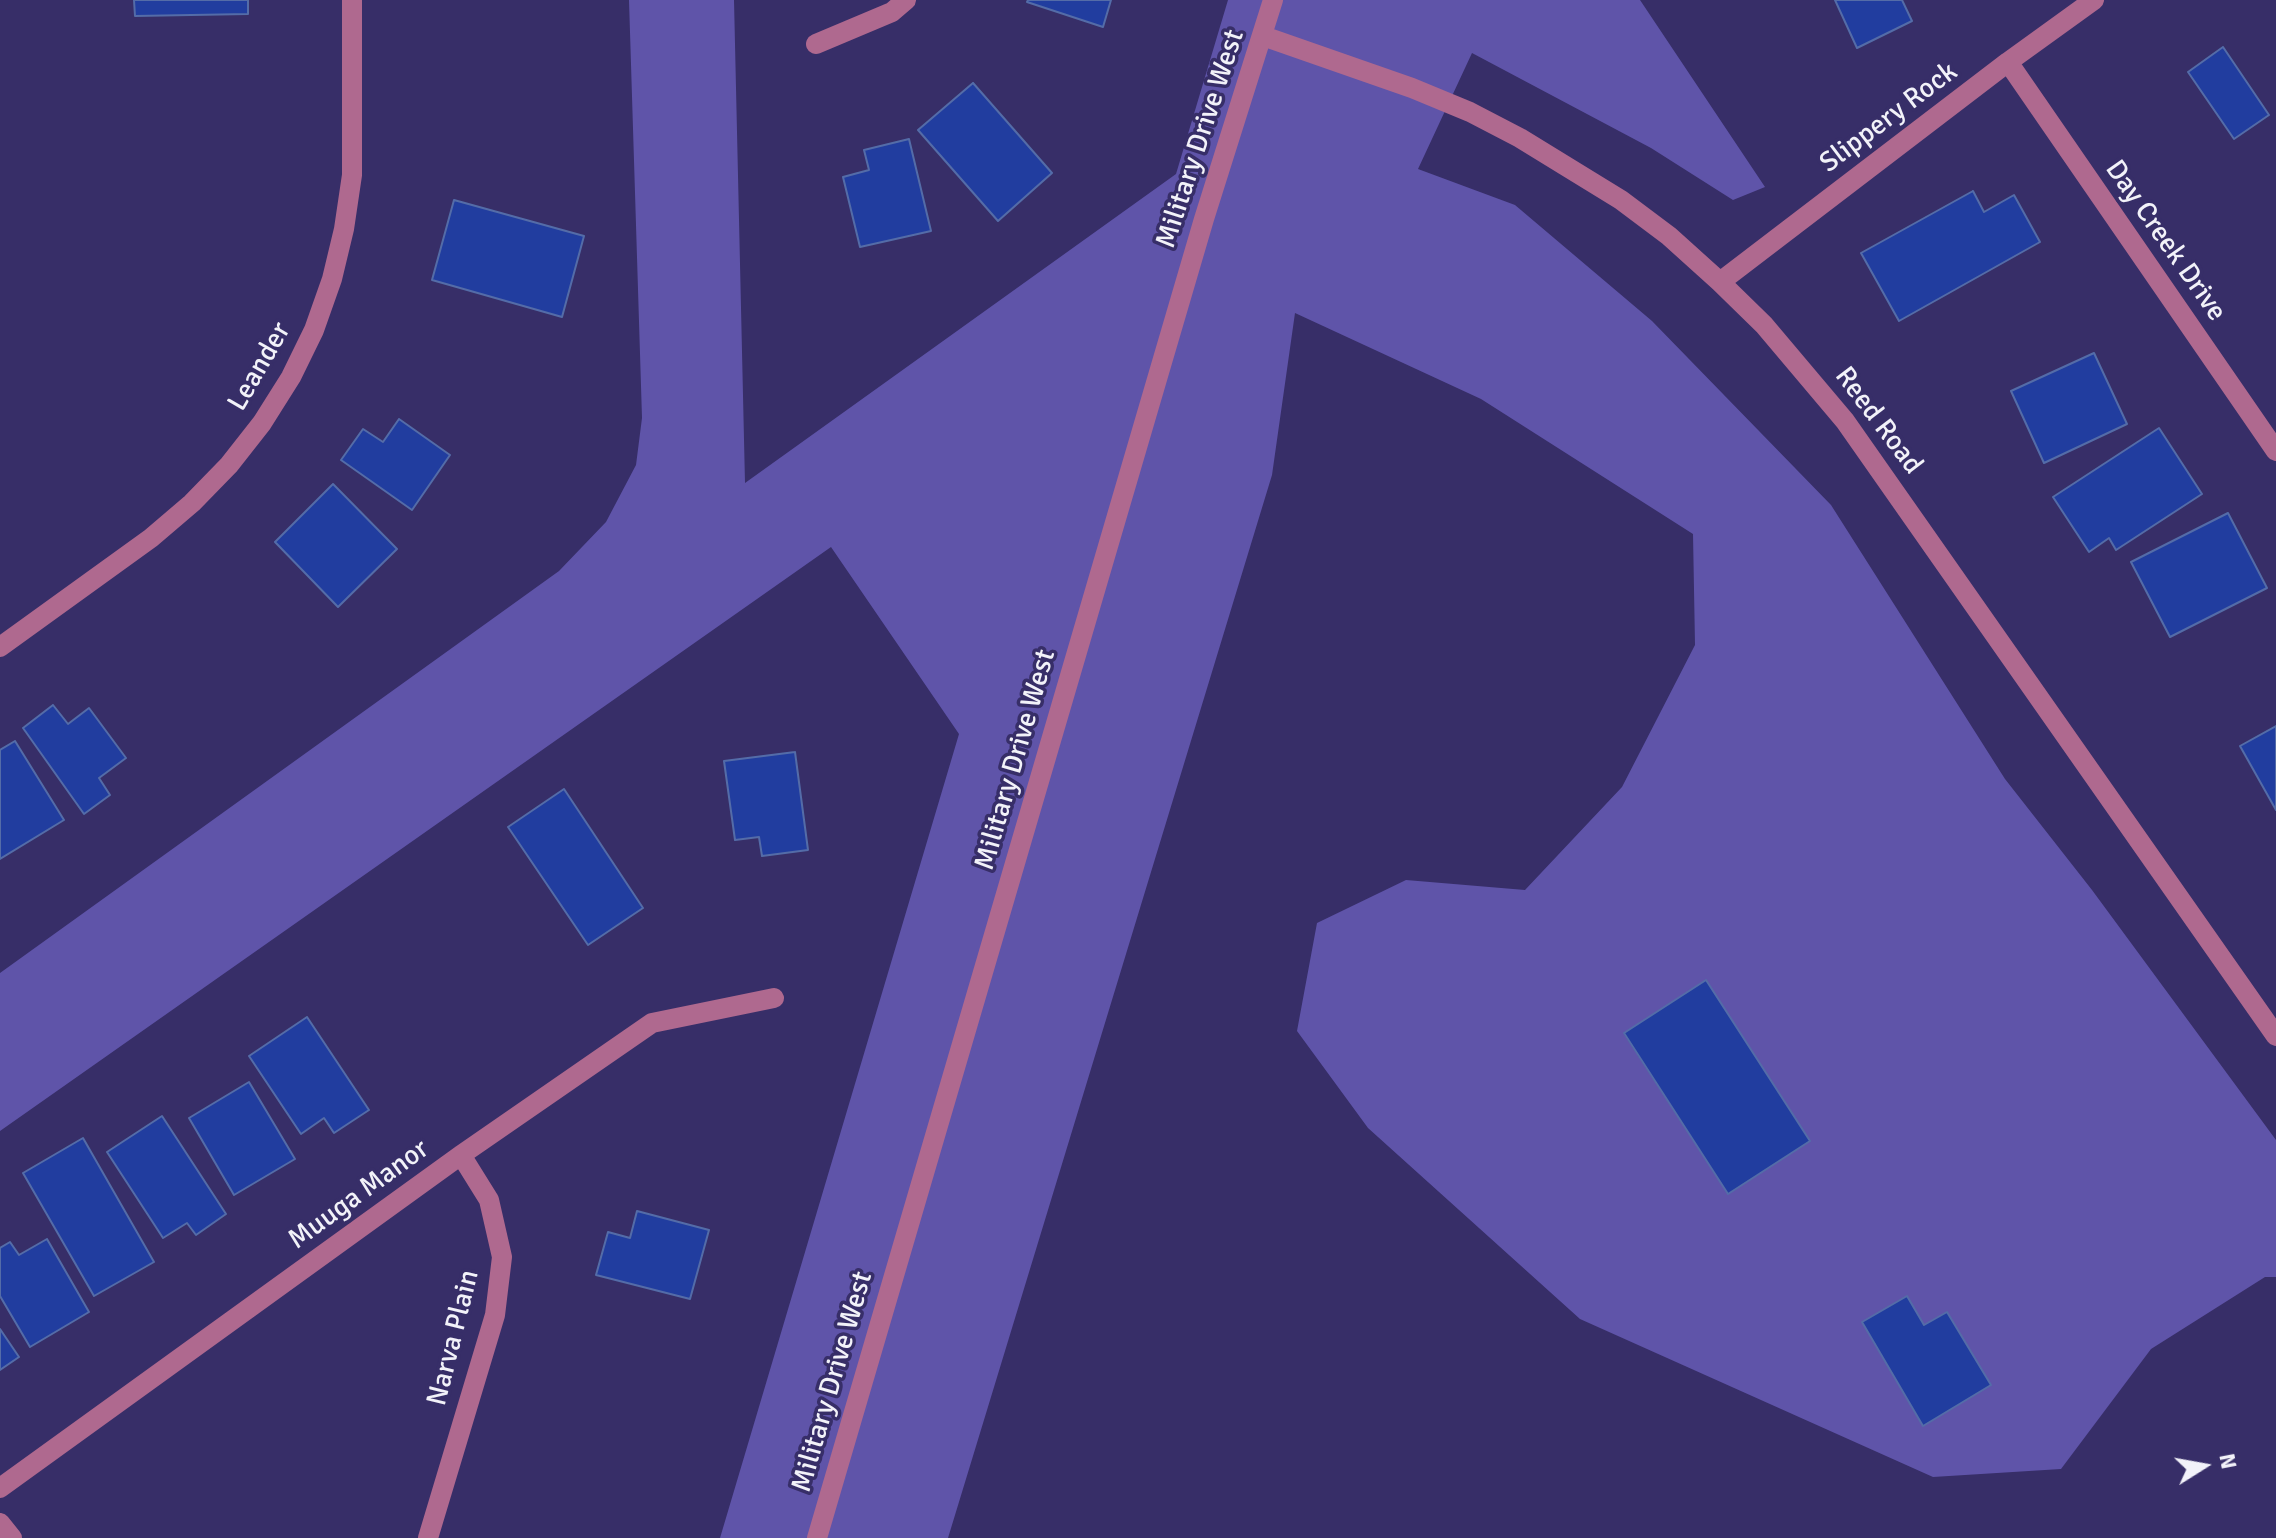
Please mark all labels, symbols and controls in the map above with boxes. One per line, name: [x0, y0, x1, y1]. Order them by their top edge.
street label: Military Drive West: [1150, 26, 1252, 252]
street label: Slippery Rock: [1814, 55, 1964, 181]
street label: Day Creek Drive: [2097, 154, 2233, 328]
street label: Leander: [221, 317, 299, 417]
street label: Reed Road: [1827, 361, 1929, 481]
street label: Military Drive West: [968, 646, 1064, 874]
street label: Muuga Manor: [282, 1133, 436, 1257]
street label: Narva Plain: [421, 1267, 487, 1409]
street label: Military Drive West: [785, 1268, 881, 1496]
north arrow: [2164, 1426, 2244, 1506]
text: N: [2213, 1451, 2243, 1471]

